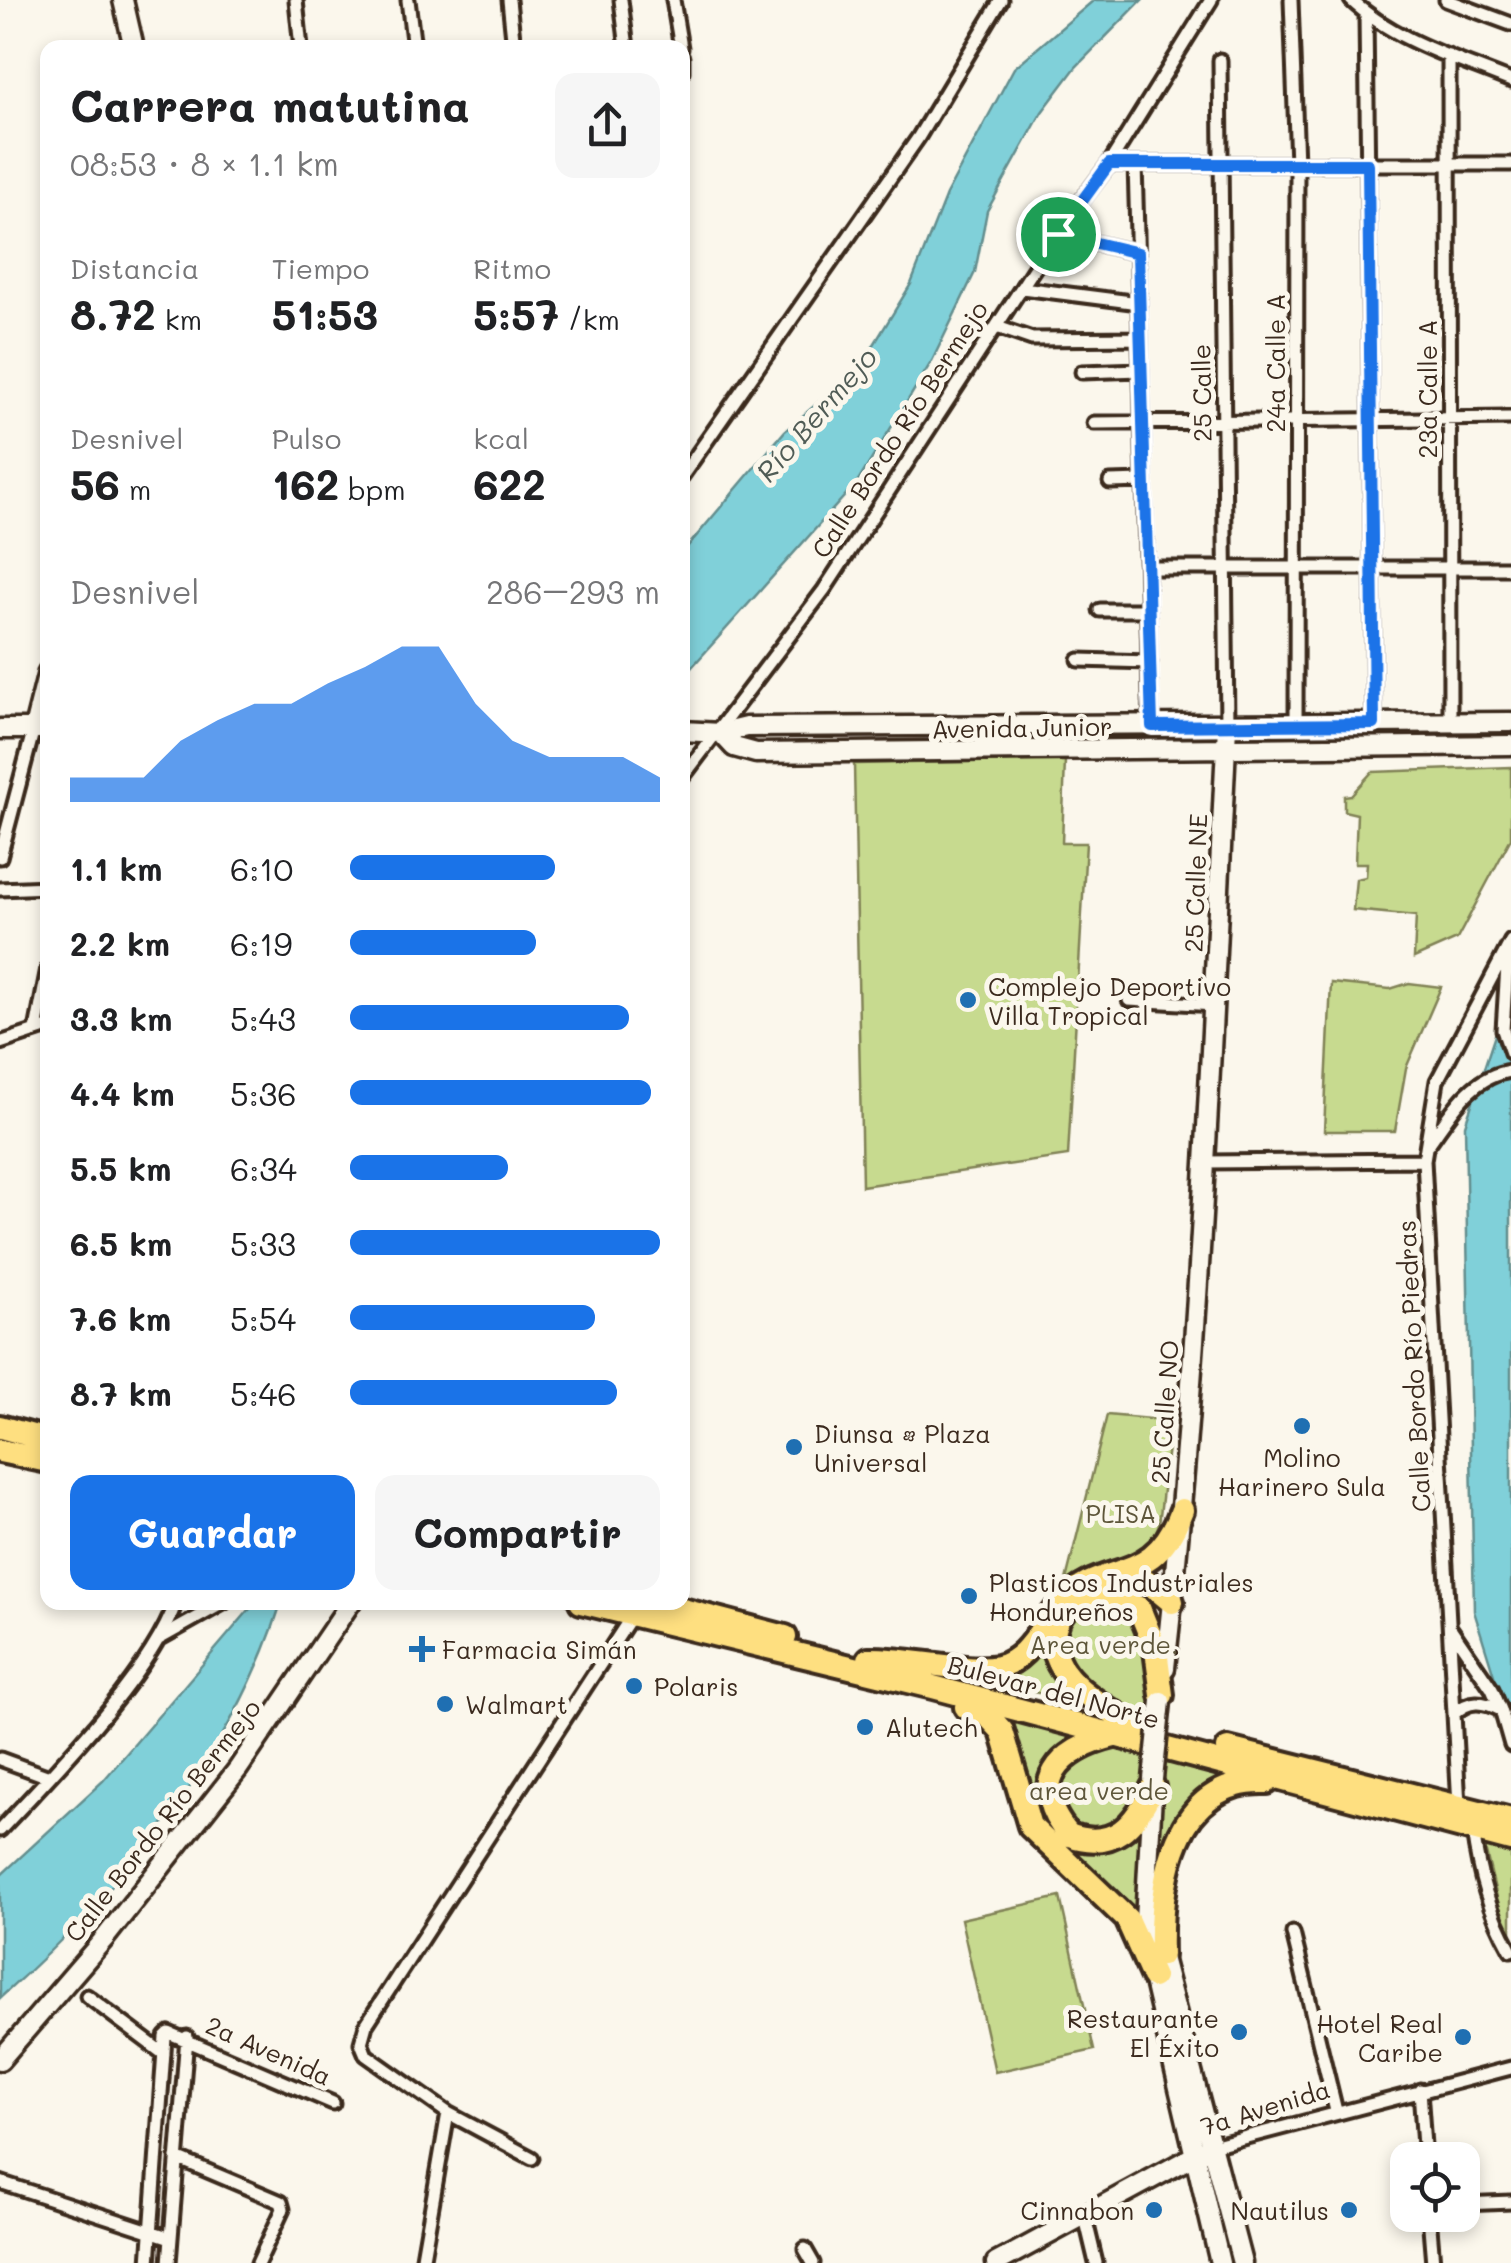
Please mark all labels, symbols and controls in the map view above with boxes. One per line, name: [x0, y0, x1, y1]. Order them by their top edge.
button: share: [555, 73, 660, 178]
text: Carrera matutina: [70, 75, 470, 133]
text: 08:53 · 8 × 1.1 km: [70, 142, 339, 184]
pin: [1016, 192, 1101, 277]
icon: arrive: [1031, 207, 1086, 262]
text: Distancia: [70, 250, 199, 286]
text: Tiempo: [272, 250, 369, 286]
text: Ritmo: [473, 250, 551, 286]
text: 8.72: [70, 286, 156, 341]
text: 51:53: [272, 286, 378, 341]
text: 5:57: [473, 286, 559, 341]
street label: 24a Calle A: [1259, 294, 1291, 432]
street label: Calle Bordo Río Bermejo: [804, 295, 994, 563]
text: km: [156, 301, 202, 337]
text: /km: [559, 301, 620, 337]
street label: 23a Calle A: [1411, 320, 1443, 458]
water label: Río Bermejo: [748, 339, 884, 489]
street label: 25 Calle: [1184, 344, 1218, 442]
text: Desnivel: [70, 420, 183, 456]
text: Pulso: [272, 420, 341, 456]
text: kcal: [473, 420, 529, 456]
text: 56: [70, 456, 120, 511]
text: 162: [272, 456, 339, 511]
text: 622: [473, 456, 546, 511]
text: m: [120, 471, 151, 507]
text: bpm: [339, 471, 406, 507]
text: Desnivel: [70, 570, 200, 612]
text: 286–293 m: [486, 570, 660, 612]
street label: Avenida Junior: [931, 709, 1113, 745]
street label: 25 Calle NE: [1177, 813, 1213, 953]
text: 1.1 km: [70, 847, 162, 889]
text: 6:10: [230, 847, 293, 889]
text: 2.2 km: [70, 922, 170, 964]
text: 6:19: [230, 922, 292, 964]
place label: Complejo Deportivo Villa Tropical: [988, 970, 1231, 1031]
marker: Complejo Deportivo Villa Tropical: [957, 989, 979, 1011]
text: 3.3 km: [70, 997, 172, 1039]
text: 5:43: [230, 997, 296, 1039]
text: 4.4 km: [70, 1072, 175, 1114]
text: 5:36: [230, 1072, 297, 1114]
text: 5.5 km: [70, 1147, 171, 1189]
text: 6:34: [230, 1147, 297, 1189]
street label: Calle Bordo Río Piedras: [1389, 1219, 1437, 1513]
text: 6.5 km: [70, 1222, 172, 1264]
text: 5:33: [230, 1222, 296, 1264]
text: 7.6 km: [70, 1297, 171, 1339]
text: 5:54: [230, 1297, 296, 1339]
street label: 25 Calle NO: [1143, 1339, 1185, 1485]
text: 8.7 km: [70, 1372, 172, 1414]
text: 5:46: [230, 1372, 297, 1414]
marker: Molino Harinero Sula: [1291, 1415, 1313, 1437]
place label: Diunsa • Plaza Universal: [814, 1417, 991, 1478]
marker: Diunsa • Plaza Universal: [783, 1436, 805, 1458]
place label: Molino Harinero Sula: [1218, 1441, 1386, 1502]
button: Guardar: [70, 1475, 355, 1590]
button: Compartir: [375, 1475, 660, 1590]
park label: PLISA: [1086, 1497, 1156, 1529]
place label: Plasticos Industriales Hondureños: [989, 1566, 1254, 1627]
marker: Plasticos Industriales Hondureños: [958, 1585, 980, 1607]
park label: Area verde.: [1030, 1628, 1178, 1660]
place label: Farmacia Simán: [442, 1633, 637, 1665]
marker: Farmacia Simán: [411, 1638, 433, 1660]
street label: Bulevar del Norte: [944, 1647, 1164, 1735]
place label: Polaris: [654, 1670, 738, 1702]
marker: Polaris: [623, 1675, 645, 1697]
place label: Walmart: [465, 1688, 568, 1720]
street label: Calle Bordo Río Bermejo: [57, 1692, 267, 1948]
marker: Walmart: [434, 1693, 456, 1715]
place label: Alutech: [885, 1711, 978, 1743]
marker: Alutech: [854, 1716, 876, 1738]
park label: area verde: [1029, 1774, 1169, 1806]
place label: Restaurante El Éxito: [1067, 2002, 1219, 2063]
place label: Hotel Real Caribe: [1316, 2007, 1443, 2068]
street label: 2a Avenida: [201, 2008, 337, 2092]
marker: Restaurante El Éxito: [1228, 2021, 1250, 2043]
marker: Hotel Real Caribe: [1452, 2026, 1474, 2048]
street label: 7a Avenida: [1196, 2072, 1334, 2142]
map controls: [1390, 2142, 1480, 2232]
button: locate: [1390, 2142, 1480, 2232]
place label: Cinnabon: [1021, 2194, 1134, 2226]
place label: Nautilus: [1231, 2194, 1329, 2226]
marker: Cinnabon: [1143, 2199, 1165, 2221]
marker: Nautilus: [1338, 2199, 1360, 2221]

